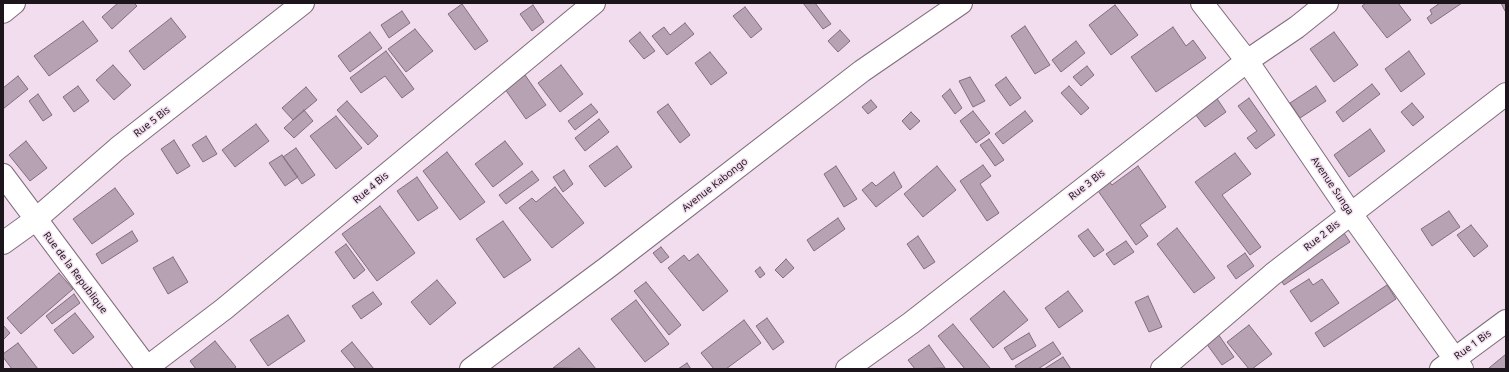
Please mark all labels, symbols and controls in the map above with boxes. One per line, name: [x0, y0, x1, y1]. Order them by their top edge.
street label: Rue 5 Bis: [131, 104, 173, 140]
street label: Avenue Sunga: [1308, 155, 1356, 217]
street label: Avenue Kabongo: [680, 156, 750, 214]
street label: Rue 3 Bis: [1066, 167, 1108, 203]
street label: Rue 4 Bis: [351, 170, 391, 206]
street label: Rue 2 Bis: [1301, 218, 1343, 254]
street label: Rue de la Republique: [40, 230, 110, 316]
street label: Rue 1 Bis: [1452, 328, 1494, 362]

